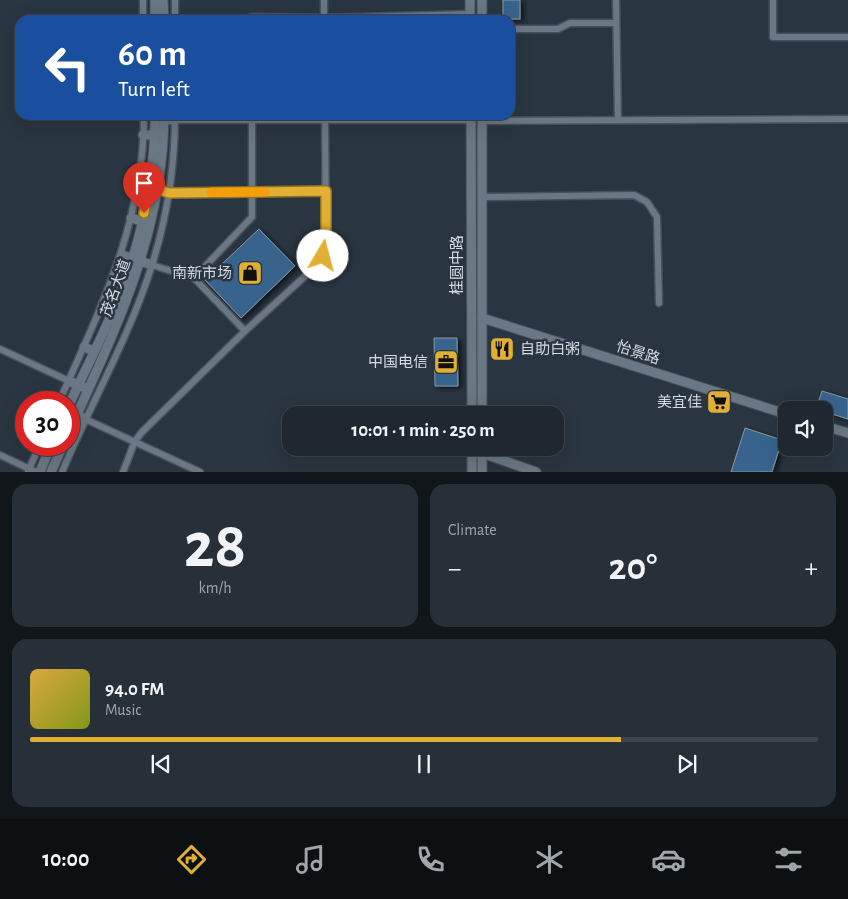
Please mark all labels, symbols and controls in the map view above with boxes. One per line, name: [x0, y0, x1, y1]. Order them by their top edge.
icon: left: [35, 35, 100, 100]
text: 60 m: [118, 37, 187, 72]
text: Turn left: [118, 78, 190, 100]
pin: [123, 162, 165, 213]
icon: arrive: [130, 169, 158, 197]
position arrow: [296, 229, 348, 281]
street label: 桂圆中路: [449, 235, 465, 295]
street label: 茂名大道: [98, 257, 133, 319]
shop icon: 南新市场: [237, 260, 263, 286]
place label: 南新市场: [172, 265, 232, 281]
restaurant icon: 自助白粥: [489, 336, 515, 362]
street label: 怡景路: [614, 337, 662, 367]
place label: 自助白粥: [520, 341, 580, 357]
office icon: 中国电信: [433, 349, 459, 375]
place label: 中国电信: [368, 354, 428, 370]
supermarket icon: 美宜佳: [706, 389, 732, 415]
speed limit sign: 30: [15, 391, 80, 456]
place label: 美宜佳: [657, 394, 702, 410]
map controls: [778, 401, 833, 456]
button: sound: [778, 401, 833, 456]
text: 10:01 · 1 min · 250 m: [351, 421, 495, 440]
text: 28: [184, 514, 246, 579]
text: Climate: [448, 522, 497, 538]
text: 20°: [609, 549, 657, 587]
text: −: [448, 555, 461, 583]
text: +: [805, 555, 818, 583]
text: km/h: [198, 580, 232, 596]
text: 94.0 FM: [105, 680, 164, 699]
text: Music: [105, 702, 141, 718]
icon: previous: [147, 750, 175, 778]
icon: pause: [410, 750, 438, 778]
icon: next: [673, 750, 701, 778]
icon: directions: [174, 842, 209, 877]
icon: music: [293, 842, 328, 877]
icon: phone: [413, 842, 448, 877]
icon: climate: [532, 842, 567, 877]
icon: car: [651, 842, 686, 877]
icon: filters: [771, 842, 806, 877]
text: 10:00: [42, 848, 90, 870]

